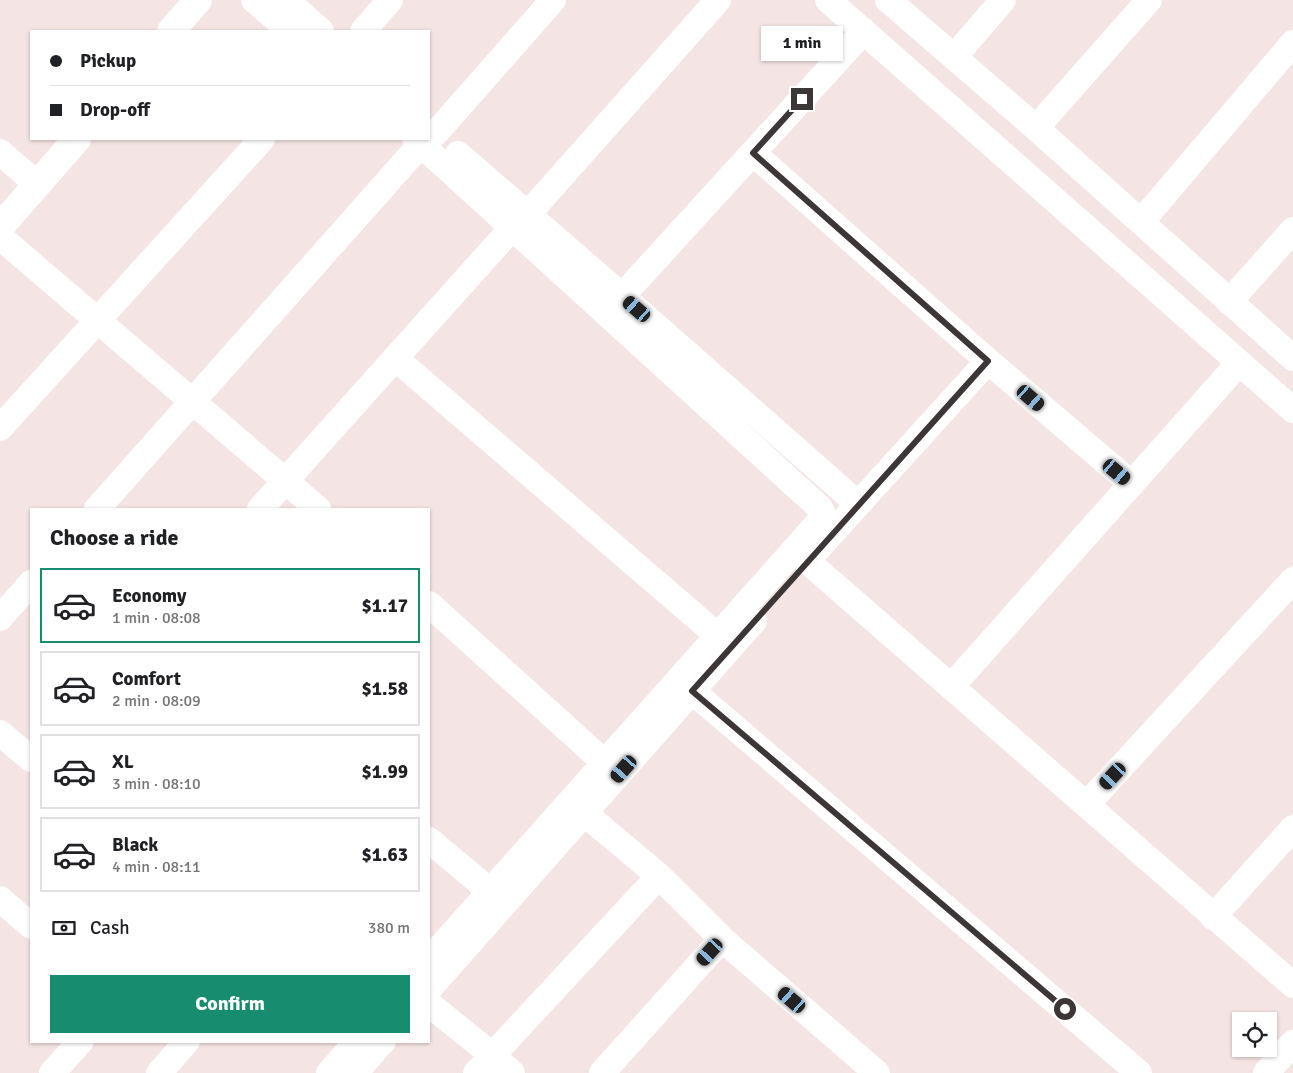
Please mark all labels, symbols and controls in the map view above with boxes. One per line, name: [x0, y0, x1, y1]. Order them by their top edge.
callout: 1 min: [761, 27, 843, 62]
text: 1 min: [783, 33, 821, 53]
text: Pickup: [80, 49, 136, 73]
route end: [791, 88, 813, 110]
text: Drop-off: [80, 98, 150, 122]
car: [620, 293, 653, 325]
car: [1014, 382, 1047, 414]
car: [1100, 457, 1133, 487]
text: Choose a ride: [50, 524, 178, 551]
icon: car: [52, 583, 97, 628]
text: Economy: [112, 584, 186, 608]
text: $1.17: [362, 594, 408, 618]
text: 1 min · 08:08: [112, 608, 201, 628]
icon: car: [52, 666, 97, 711]
text: Comfort: [112, 667, 181, 691]
text: $1.58: [362, 677, 408, 701]
text: 2 min · 08:09: [112, 691, 201, 711]
icon: car: [52, 749, 97, 794]
text: XL: [112, 750, 134, 774]
car: [608, 753, 639, 785]
text: $1.99: [362, 760, 408, 784]
car: [1097, 760, 1128, 792]
text: 3 min · 08:10: [112, 774, 201, 794]
icon: car: [52, 832, 97, 877]
text: Black: [112, 833, 158, 857]
text: $1.63: [362, 843, 408, 867]
text: 4 min · 08:11: [112, 857, 201, 877]
icon: cash: [50, 914, 78, 942]
text: Cash: [90, 916, 130, 940]
text: 380 m: [368, 918, 410, 938]
car: [694, 936, 725, 968]
button: Confirm: [50, 975, 410, 1033]
car: [775, 984, 808, 1016]
route start: [1054, 998, 1076, 1020]
map controls: [1232, 1012, 1277, 1057]
button: locate: [1232, 1012, 1277, 1057]

